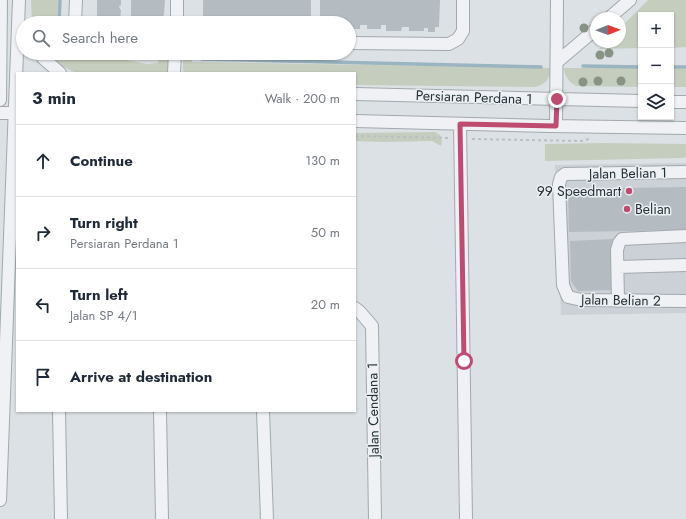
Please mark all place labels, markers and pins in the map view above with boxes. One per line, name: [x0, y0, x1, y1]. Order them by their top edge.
place label: 99 Speedmart: [537, 181, 622, 201]
marker: 99 Speedmart: [624, 186, 634, 196]
place label: Belian: [635, 199, 671, 219]
marker: Belian: [622, 204, 632, 214]

